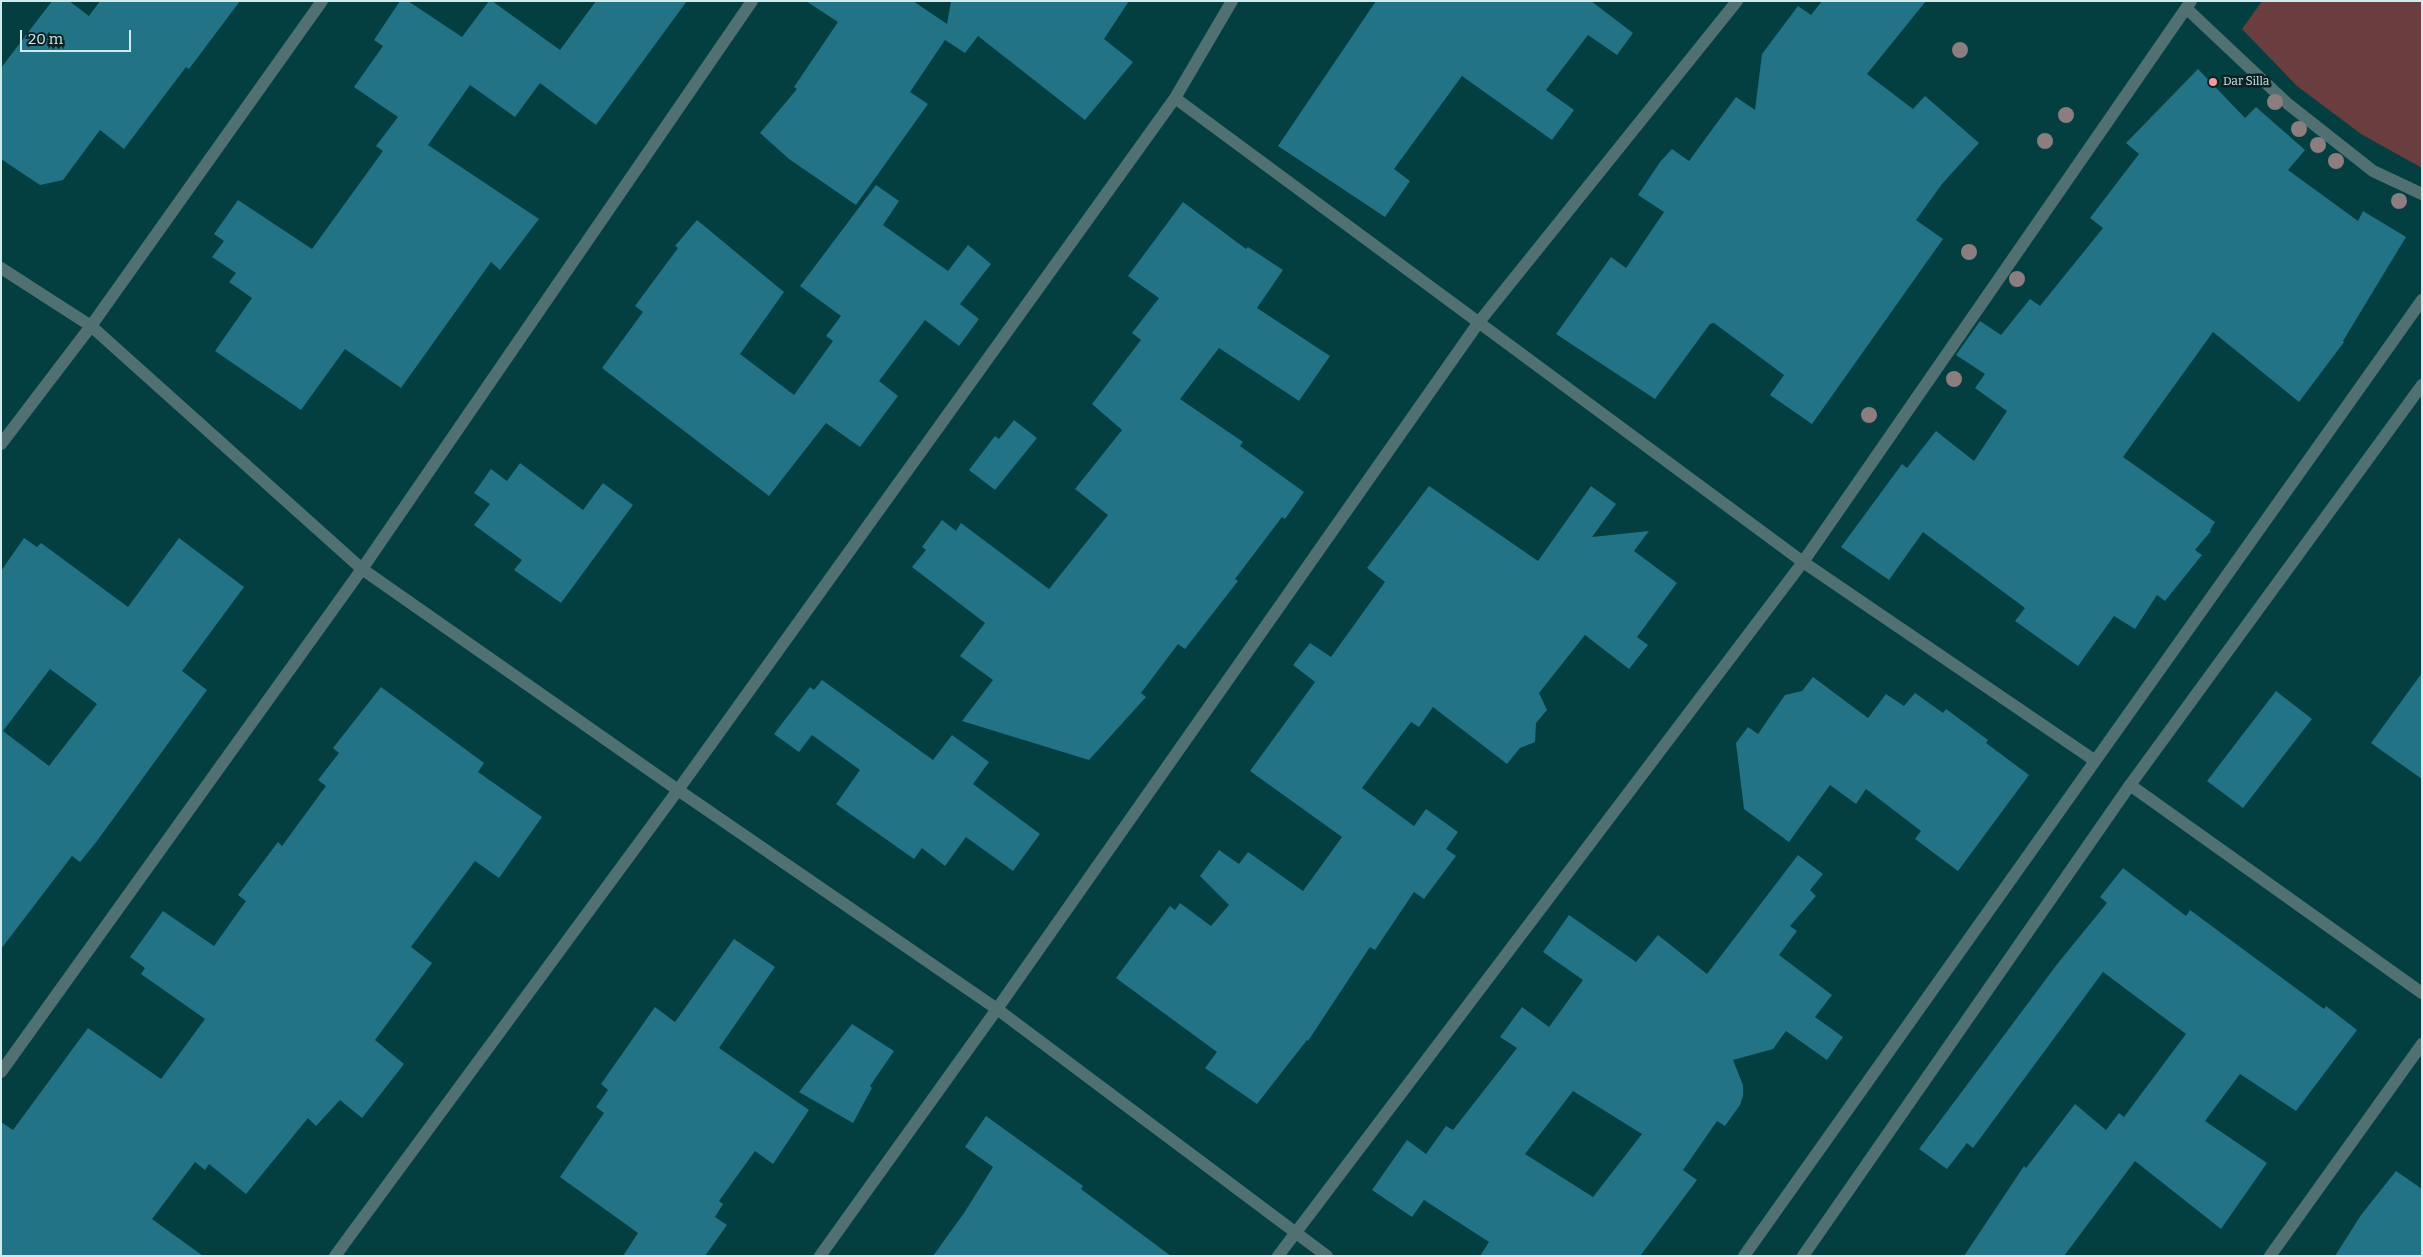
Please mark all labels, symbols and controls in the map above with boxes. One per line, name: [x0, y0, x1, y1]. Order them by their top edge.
scale bar: [22, 20, 134, 52]
text: 20 m: [28, 30, 63, 48]
place label: Dar Silla: [2223, 75, 2269, 89]
marker: Dar Silla: [2207, 76, 2219, 88]

